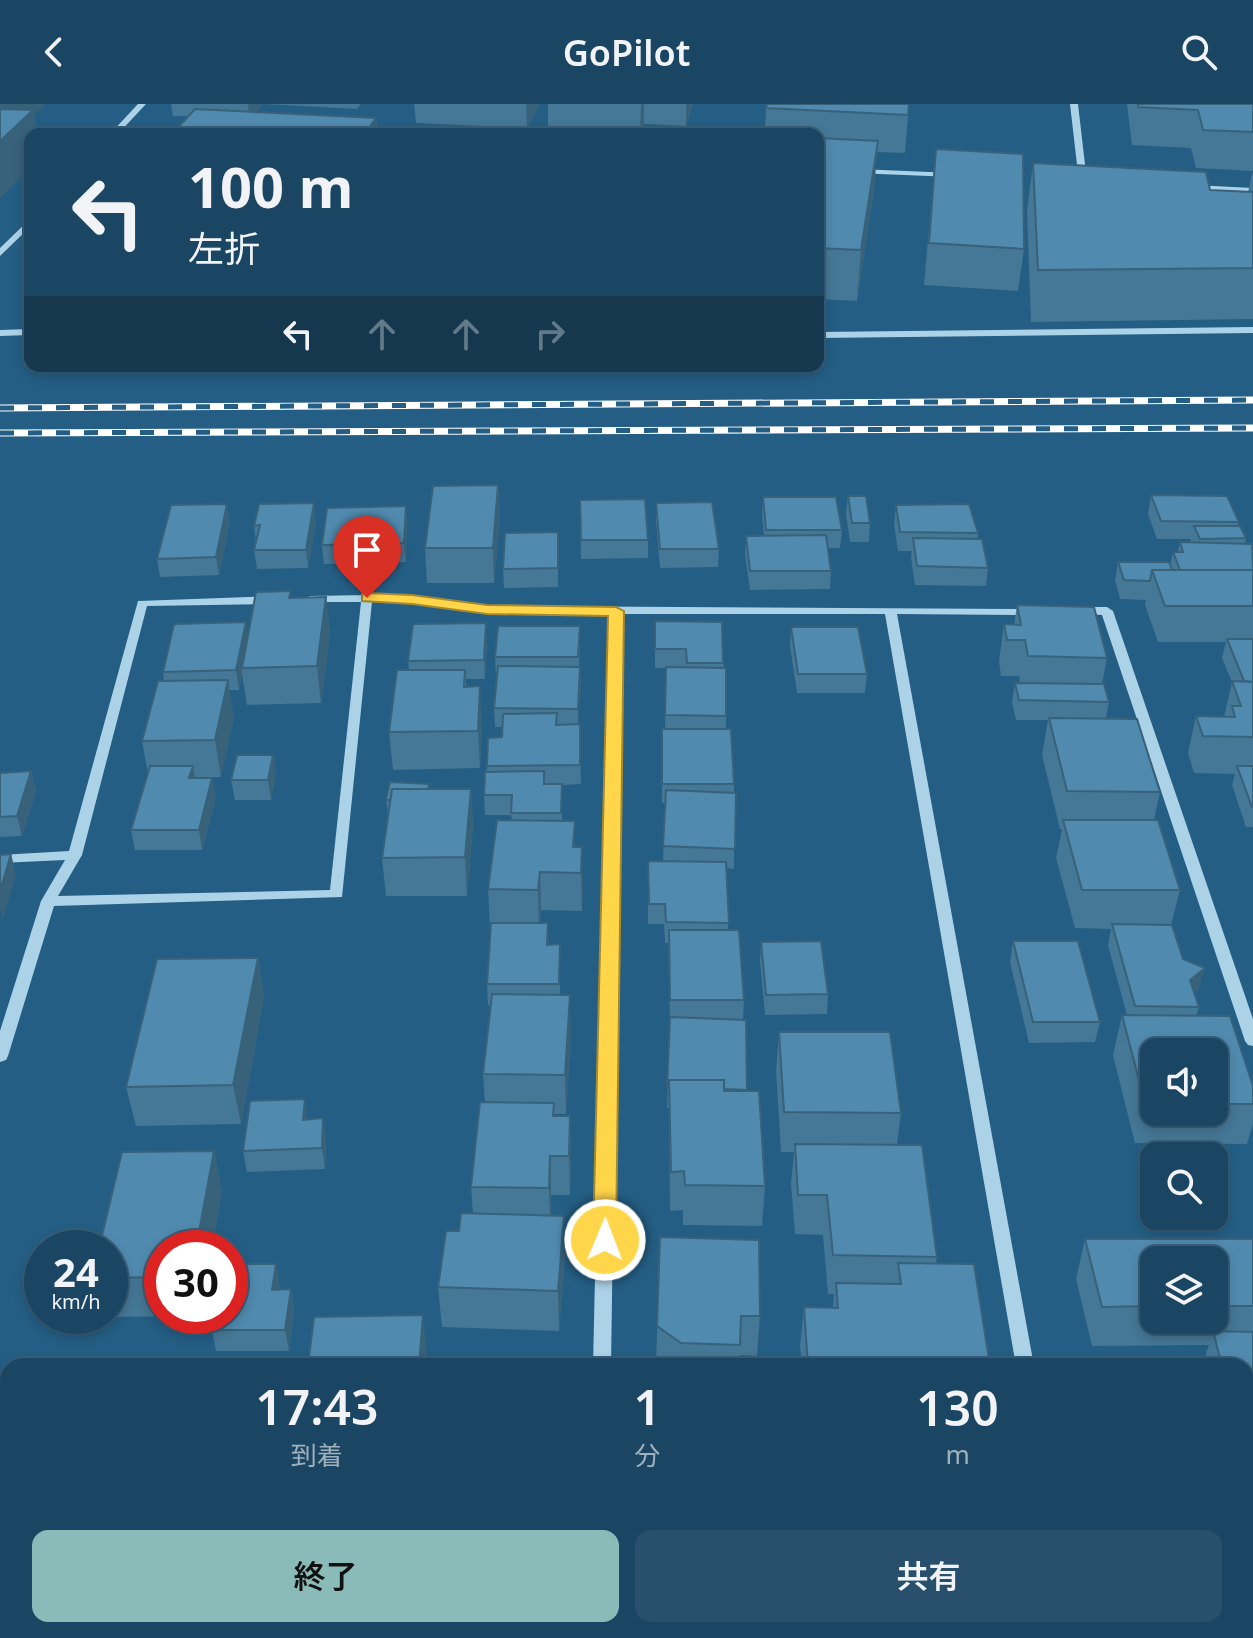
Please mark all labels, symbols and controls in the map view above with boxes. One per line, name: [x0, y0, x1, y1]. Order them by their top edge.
text: GoPilot: [563, 28, 690, 77]
icon: back: [32, 30, 76, 74]
icon: search: [1177, 30, 1221, 74]
text: 100 m: [188, 148, 353, 224]
icon: left: [56, 160, 160, 264]
text: 左折: [188, 224, 260, 273]
icon: left: [276, 312, 320, 356]
icon: ahead: [360, 312, 404, 356]
icon: ahead: [444, 312, 488, 356]
icon: right: [528, 312, 572, 356]
pin: [333, 516, 401, 598]
icon: arrive: [345, 528, 389, 572]
map controls: [1140, 1038, 1228, 1334]
button: sound: [1140, 1038, 1228, 1126]
button: search: [1140, 1142, 1228, 1230]
position arrow: [563, 1198, 647, 1282]
speed limit sign: 30: [144, 1230, 248, 1334]
text: 24: [53, 1244, 99, 1299]
button: layers: [1140, 1246, 1228, 1334]
text: km/h: [51, 1288, 101, 1315]
text: 17:43: [255, 1374, 378, 1439]
text: 1: [634, 1374, 661, 1439]
text: 130: [916, 1375, 999, 1440]
text: m: [945, 1436, 970, 1472]
text: 到着: [291, 1437, 343, 1473]
text: 分: [634, 1437, 660, 1473]
button: 終了: [32, 1530, 619, 1622]
button: 共有: [635, 1530, 1222, 1622]

